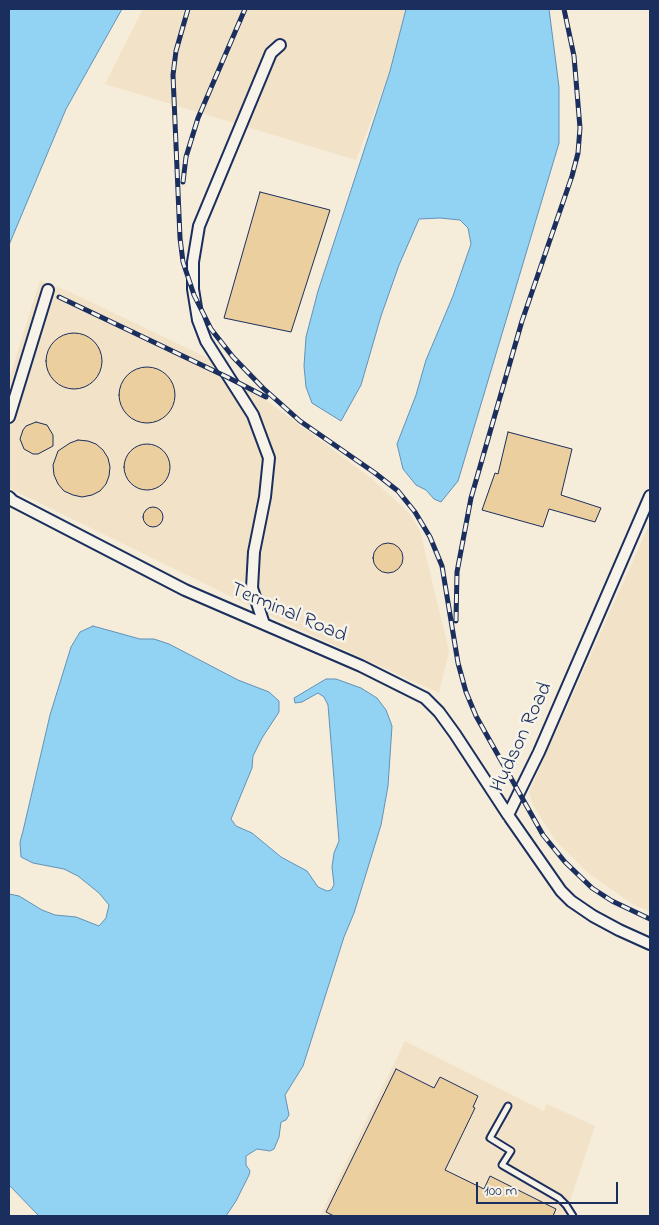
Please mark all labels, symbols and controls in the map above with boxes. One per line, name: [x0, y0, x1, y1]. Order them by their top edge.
street label: Terminal Road: [226, 578, 350, 650]
street label: Hudson Road: [486, 679, 560, 797]
scale bar: [479, 1172, 622, 1204]
text: 100 m: [484, 1180, 517, 1202]

